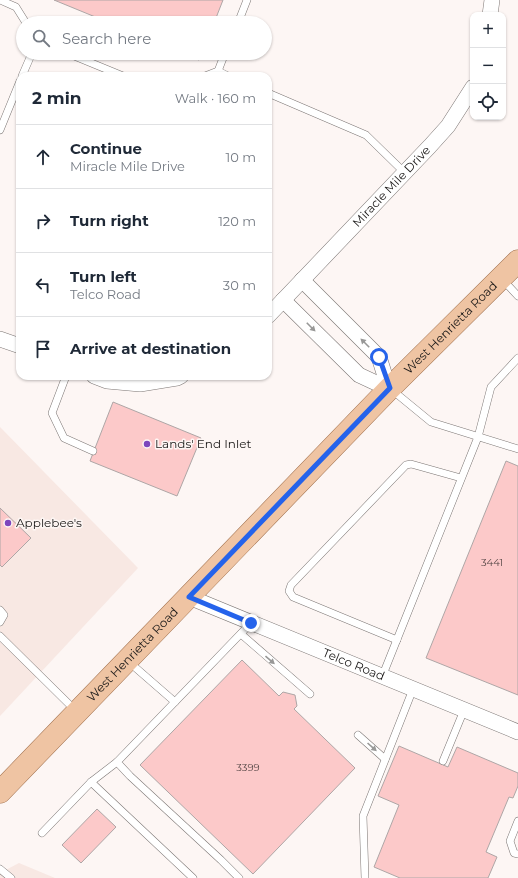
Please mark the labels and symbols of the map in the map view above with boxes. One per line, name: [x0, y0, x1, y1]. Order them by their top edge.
street label: Miracle Mile Drive: [349, 142, 433, 230]
street label: West Henrietta Road: [401, 278, 500, 377]
one-way arrow: [306, 322, 316, 332]
one-way arrow: [360, 338, 370, 348]
route start: [370, 348, 388, 366]
place label: Lands' End Inlet: [155, 436, 251, 451]
marker: Lands' End Inlet: [142, 439, 152, 449]
place label: Applebee's: [16, 515, 82, 530]
marker: Applebee's: [3, 518, 13, 528]
house number: 3441: [481, 556, 503, 569]
street label: West Henrietta Road: [83, 604, 181, 704]
route end: [242, 614, 260, 632]
street label: Telco Road: [321, 645, 387, 683]
one-way arrow: [265, 655, 275, 664]
one-way arrow: [367, 742, 376, 751]
house number: 3399: [236, 761, 260, 774]

